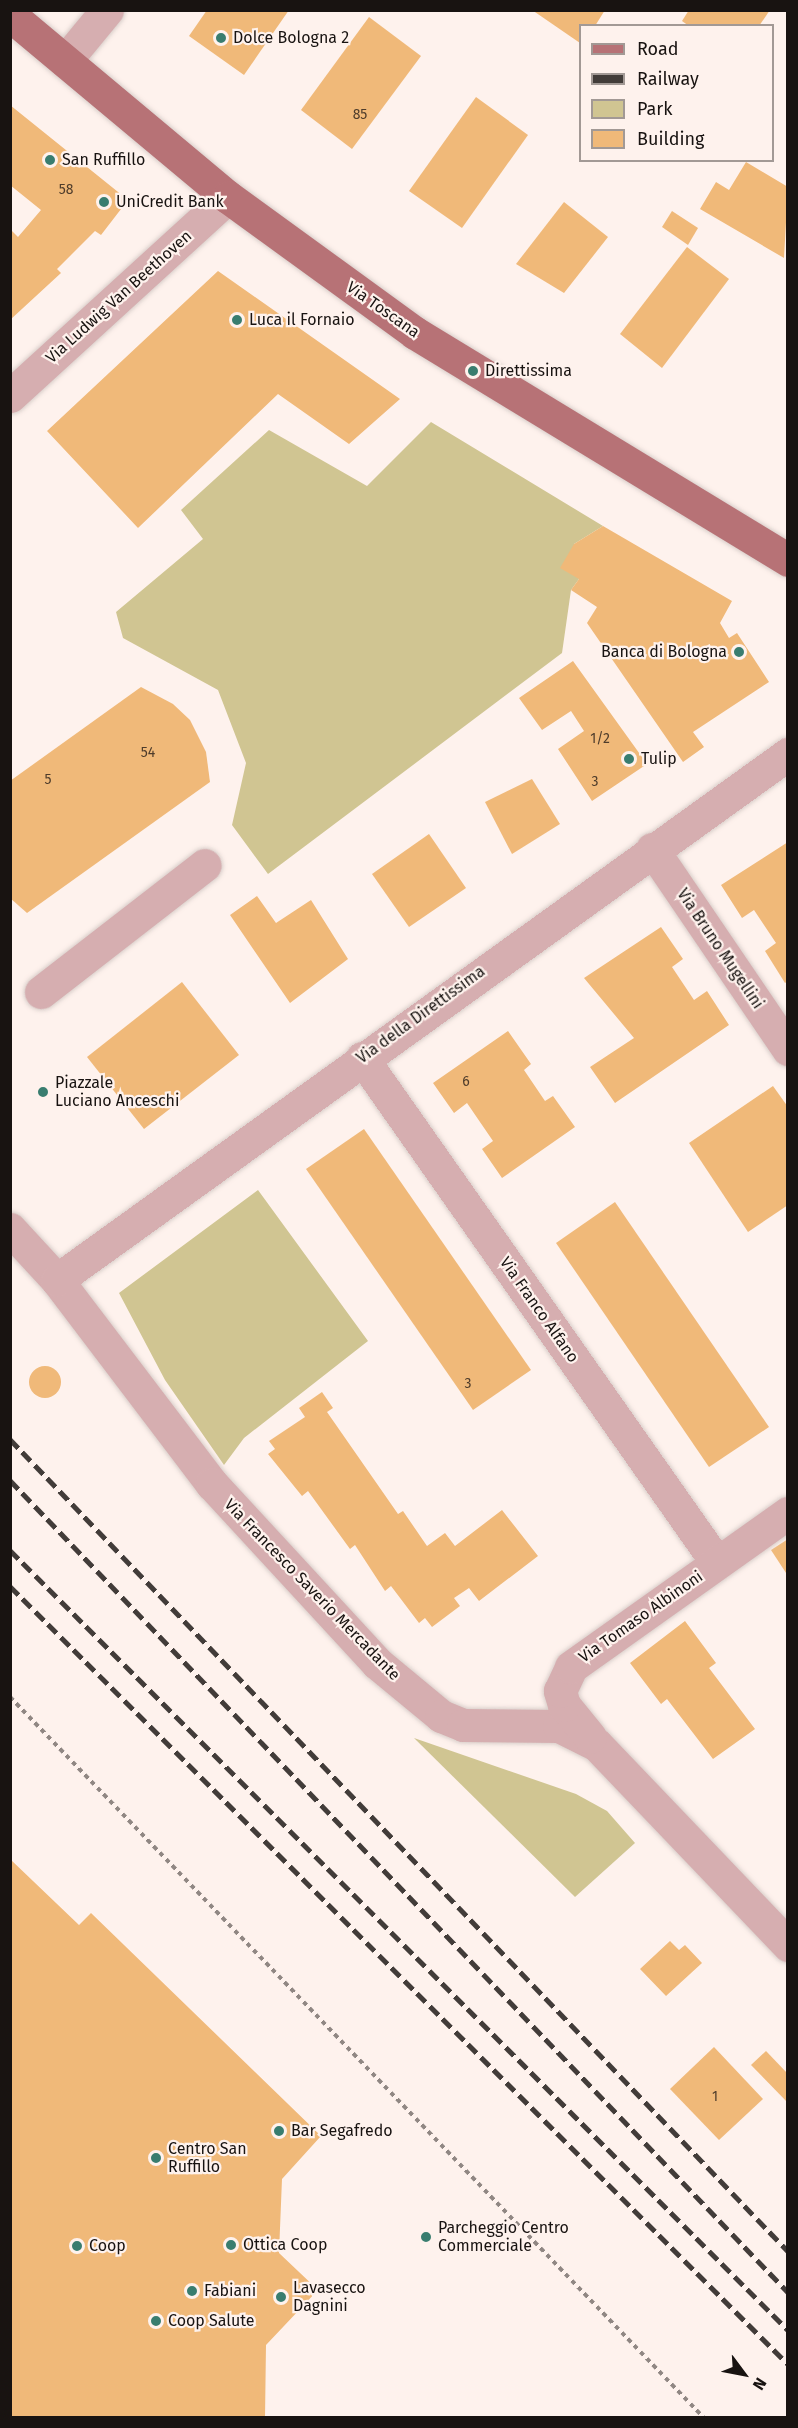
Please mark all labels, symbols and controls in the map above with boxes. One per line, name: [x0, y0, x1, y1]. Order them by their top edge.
legend: [579, 24, 774, 162]
place label: Dolce Bologna 2: [233, 28, 349, 48]
marker: Dolce Bologna 2: [214, 31, 228, 45]
text: Road: [637, 38, 679, 60]
text: Railway: [637, 68, 699, 90]
text: Park: [637, 98, 672, 120]
house number: 85: [353, 107, 367, 123]
text: Building: [637, 128, 704, 150]
place label: San Ruffillo: [62, 150, 145, 170]
marker: San Ruffillo: [43, 153, 57, 167]
house number: 58: [59, 182, 73, 198]
place label: UniCredit Bank: [116, 192, 224, 212]
marker: UniCredit Bank: [97, 195, 111, 209]
street label: Via Ludwig Van Beethoven: [42, 226, 196, 368]
street label: Via Toscana: [343, 278, 423, 342]
place label: Luca il Fornaio: [249, 310, 355, 330]
marker: Luca il Fornaio: [230, 313, 244, 327]
place label: Direttissima: [485, 361, 572, 381]
marker: Direttissima: [466, 364, 480, 378]
place label: Banca di Bologna: [601, 642, 727, 662]
marker: Banca di Bologna: [732, 645, 746, 659]
house number: 1/2: [590, 731, 610, 747]
house number: 54: [141, 745, 155, 761]
place label: Tulip: [641, 749, 677, 769]
marker: Tulip: [622, 752, 636, 766]
house number: 5: [44, 772, 52, 788]
house number: 3: [592, 774, 598, 790]
street label: Via Bruno Mugellini: [673, 885, 767, 1013]
street label: Via della Direttissima: [353, 962, 489, 1068]
place label: Piazzale Luciano Anceschi: [55, 1073, 179, 1111]
house number: 6: [462, 1074, 470, 1090]
marker: Piazzale Luciano Anceschi: [36, 1085, 50, 1099]
street label: Via Franco Alfano: [495, 1253, 583, 1367]
house number: 3: [465, 1376, 471, 1392]
street label: Via Francesco Saverio Mercadante: [220, 1495, 404, 1685]
street label: Via Tomaso Albinoni: [575, 1567, 707, 1667]
house number: 1: [712, 2089, 718, 2105]
place label: Bar Segafredo: [291, 2121, 393, 2141]
marker: Bar Segafredo: [272, 2124, 286, 2138]
place label: Centro San Ruffillo: [168, 2139, 247, 2177]
marker: Centro San Ruffillo: [149, 2151, 163, 2165]
place label: Parcheggio Centro Commerciale: [438, 2218, 569, 2256]
marker: Parcheggio Centro Commerciale: [419, 2230, 433, 2244]
place label: Ottica Coop: [243, 2235, 327, 2255]
place label: Coop: [89, 2236, 126, 2256]
marker: Ottica Coop: [224, 2238, 238, 2252]
marker: Coop: [70, 2239, 84, 2253]
place label: Lavasecco Dagnini: [293, 2278, 366, 2316]
place label: Fabiani: [204, 2281, 256, 2301]
marker: Fabiani: [185, 2284, 199, 2298]
marker: Lavasecco Dagnini: [274, 2290, 288, 2304]
place label: Coop Salute: [168, 2311, 255, 2331]
marker: Coop Salute: [149, 2314, 163, 2328]
north arrow: [714, 2344, 774, 2404]
text: N: [749, 2374, 771, 2393]

